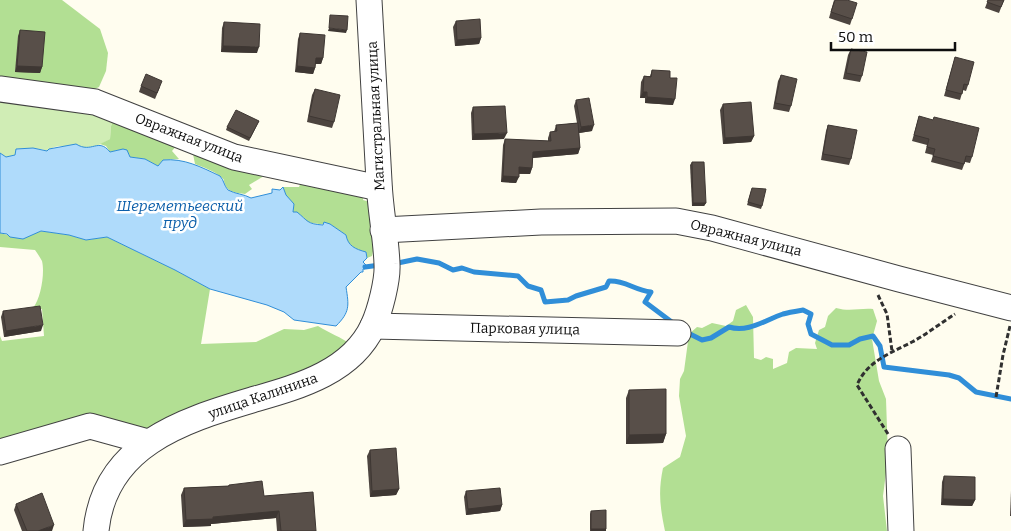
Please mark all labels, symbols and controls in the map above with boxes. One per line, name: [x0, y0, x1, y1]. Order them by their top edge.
scale bar: [831, 20, 955, 52]
text: 50 m: [838, 28, 874, 46]
street label: Магистральная улица: [364, 40, 388, 191]
street label: Овражная улица: [133, 110, 246, 167]
water label: Шереметьевский пруд: [117, 197, 243, 232]
street label: Овражная улица: [688, 216, 804, 260]
street label: Парковая улица: [470, 320, 580, 338]
street label: улица Калинина: [205, 369, 320, 423]

